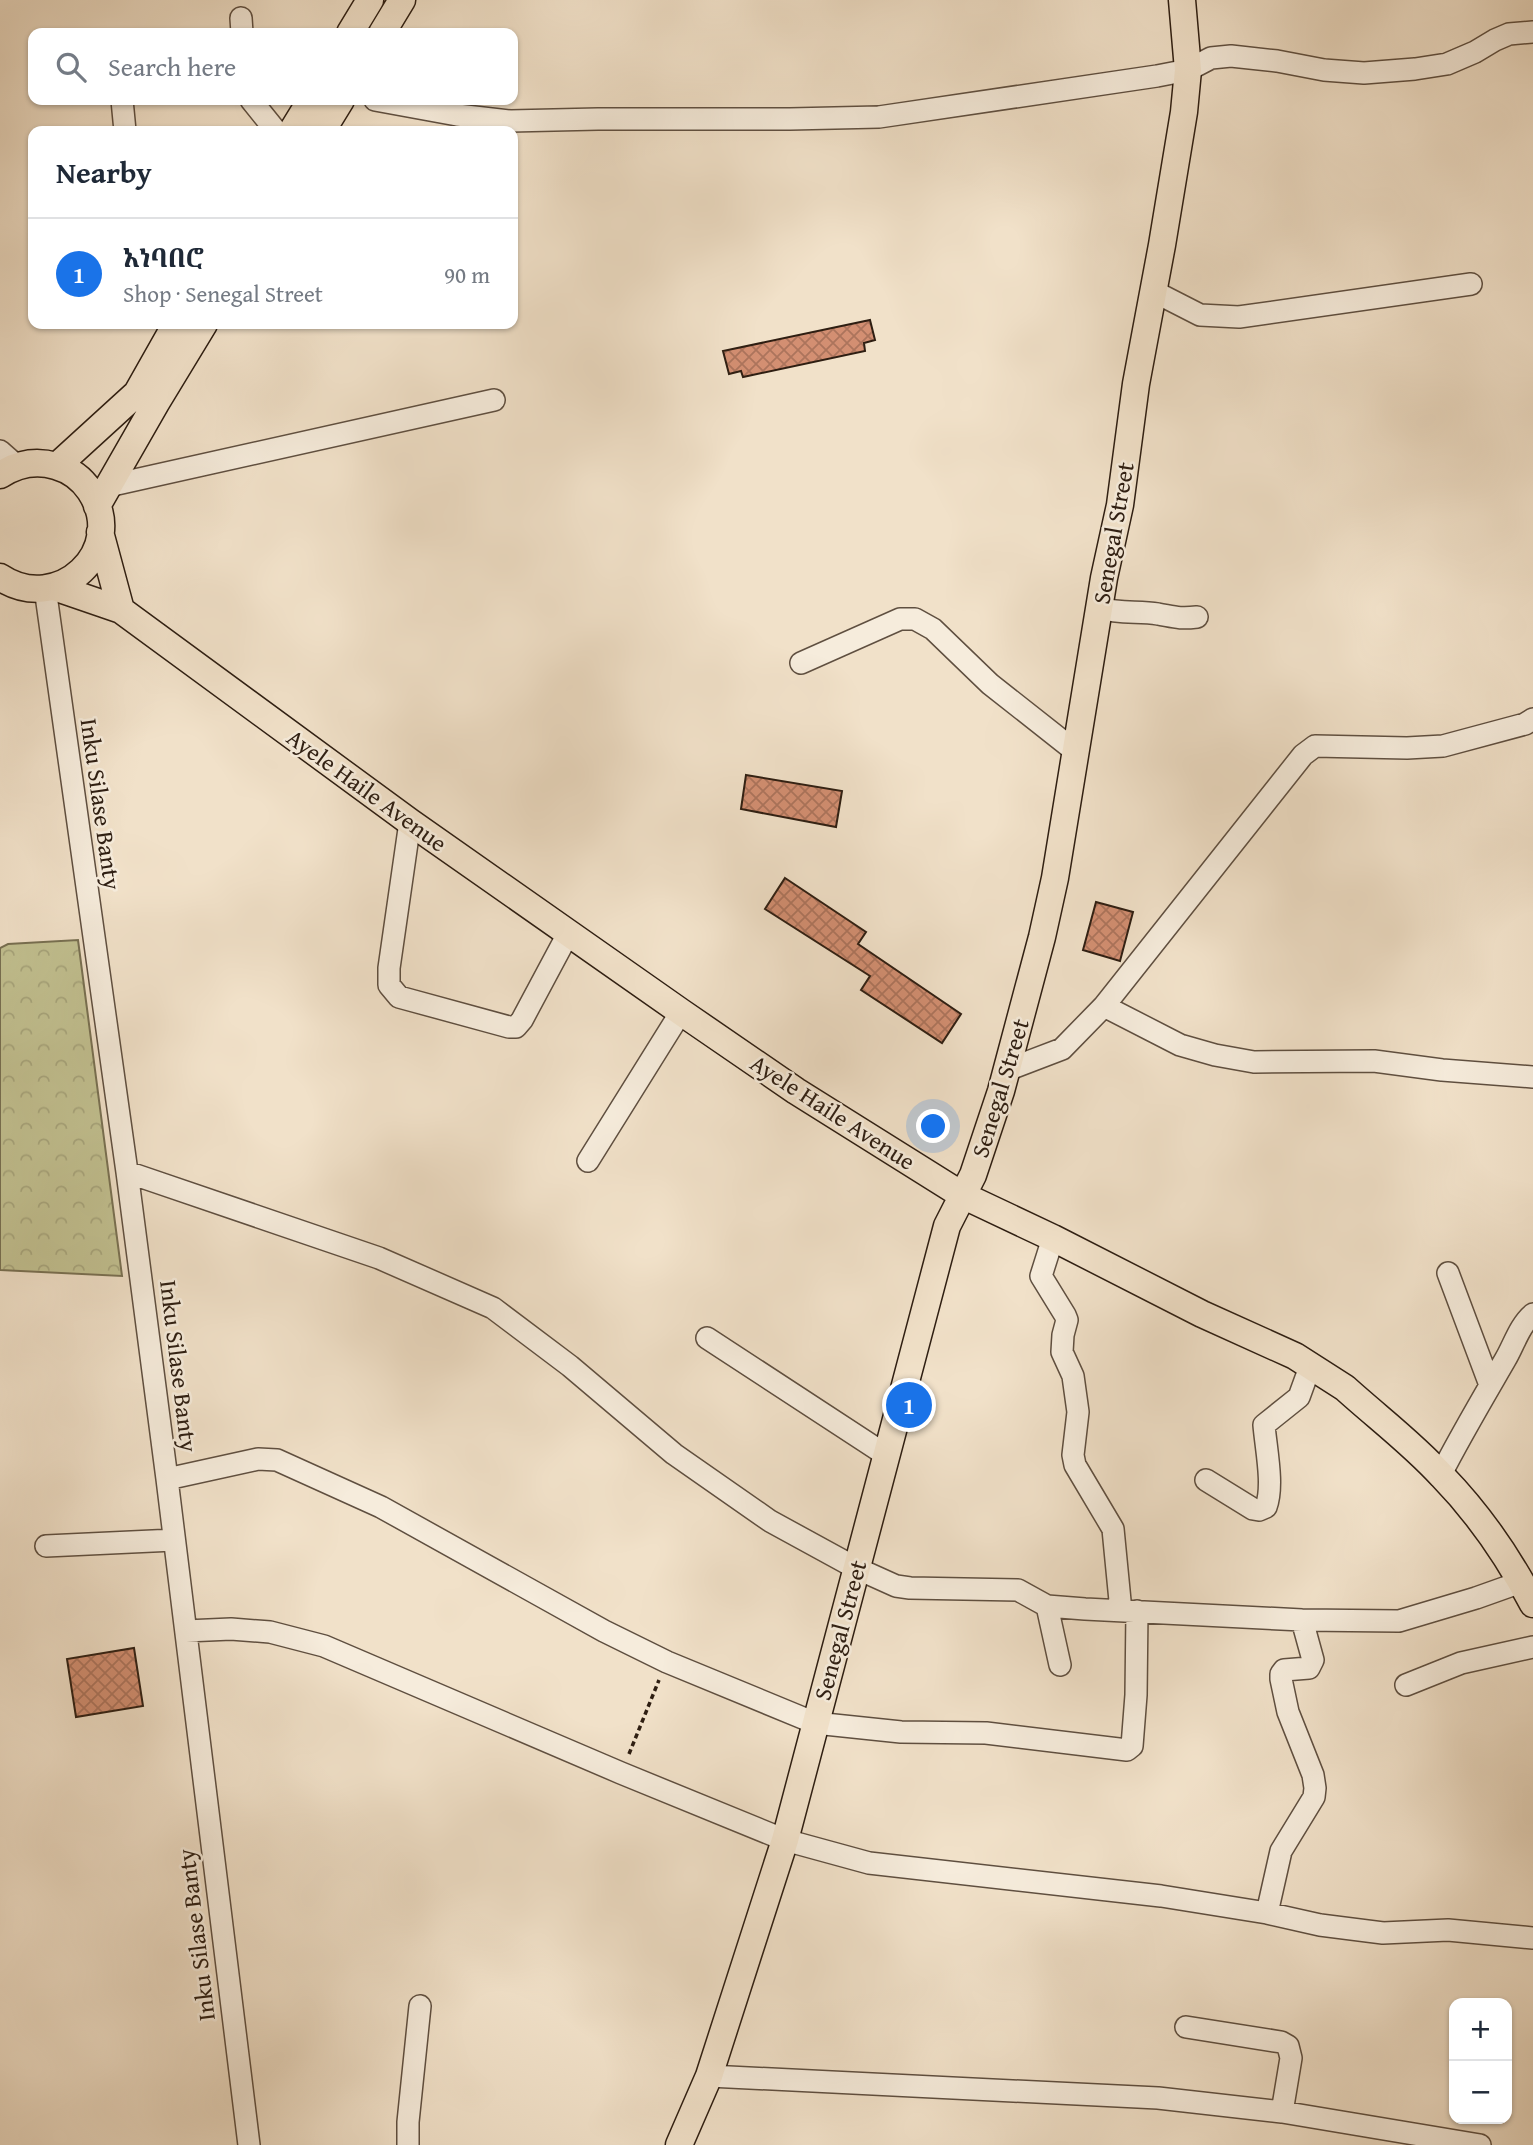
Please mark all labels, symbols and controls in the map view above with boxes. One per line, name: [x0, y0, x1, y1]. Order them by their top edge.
search box: [28, 28, 518, 105]
text: Search here: [108, 47, 236, 86]
icon: search: [52, 48, 90, 86]
text: Nearby: [56, 150, 152, 194]
text: አነባበሮ: [123, 238, 204, 277]
text: 1: [73, 258, 85, 291]
text: 90 m: [444, 258, 490, 291]
text: Shop · Senegal Street: [123, 277, 323, 310]
street label: Senegal Street: [1083, 459, 1143, 607]
street label: Inku Silase Banty: [72, 716, 130, 892]
street label: Ayele Haile Avenue: [280, 720, 454, 860]
street label: Senegal Street: [962, 1014, 1038, 1162]
street label: Ayele Haile Avenue: [744, 1045, 922, 1179]
your location: [916, 1109, 950, 1143]
street label: Inku Silase Banty: [151, 1278, 207, 1454]
pin: 1: [886, 1379, 932, 1431]
street label: Senegal Street: [804, 1556, 876, 1704]
street label: Inku Silase Banty: [168, 1847, 224, 2023]
map controls: [1449, 1998, 1512, 2124]
button: +: [1449, 1998, 1512, 2061]
button: −: [1449, 2061, 1512, 2124]

